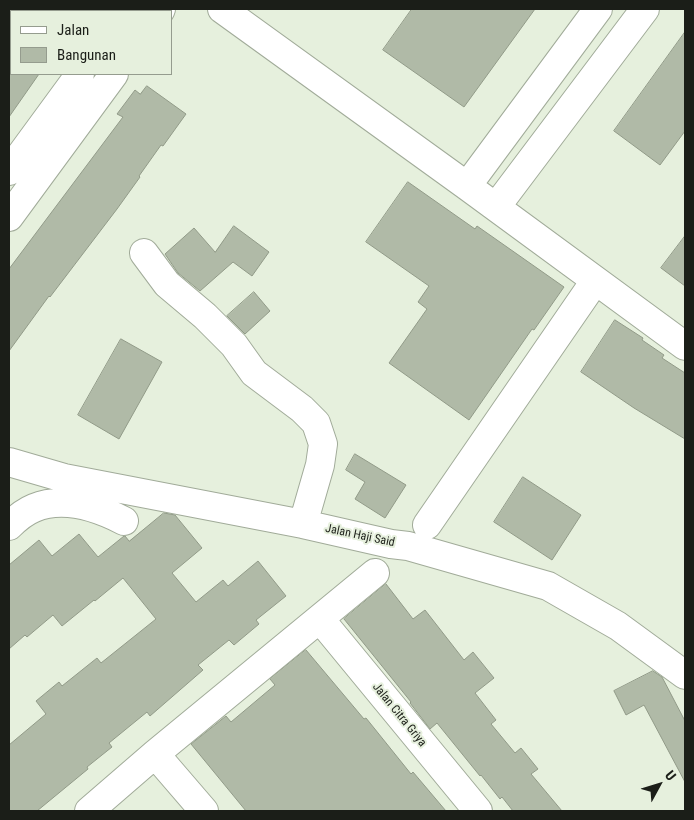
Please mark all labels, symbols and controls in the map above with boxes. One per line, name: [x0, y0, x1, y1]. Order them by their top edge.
legend: [10, 10, 172, 75]
text: Jalan: [57, 21, 89, 39]
text: Bangunan: [57, 46, 116, 64]
street label: Jalan Haji Said: [324, 522, 396, 550]
street label: Jalan Citra Griya: [369, 680, 429, 750]
north arrow: [634, 760, 684, 810]
text: U: [662, 767, 679, 784]

